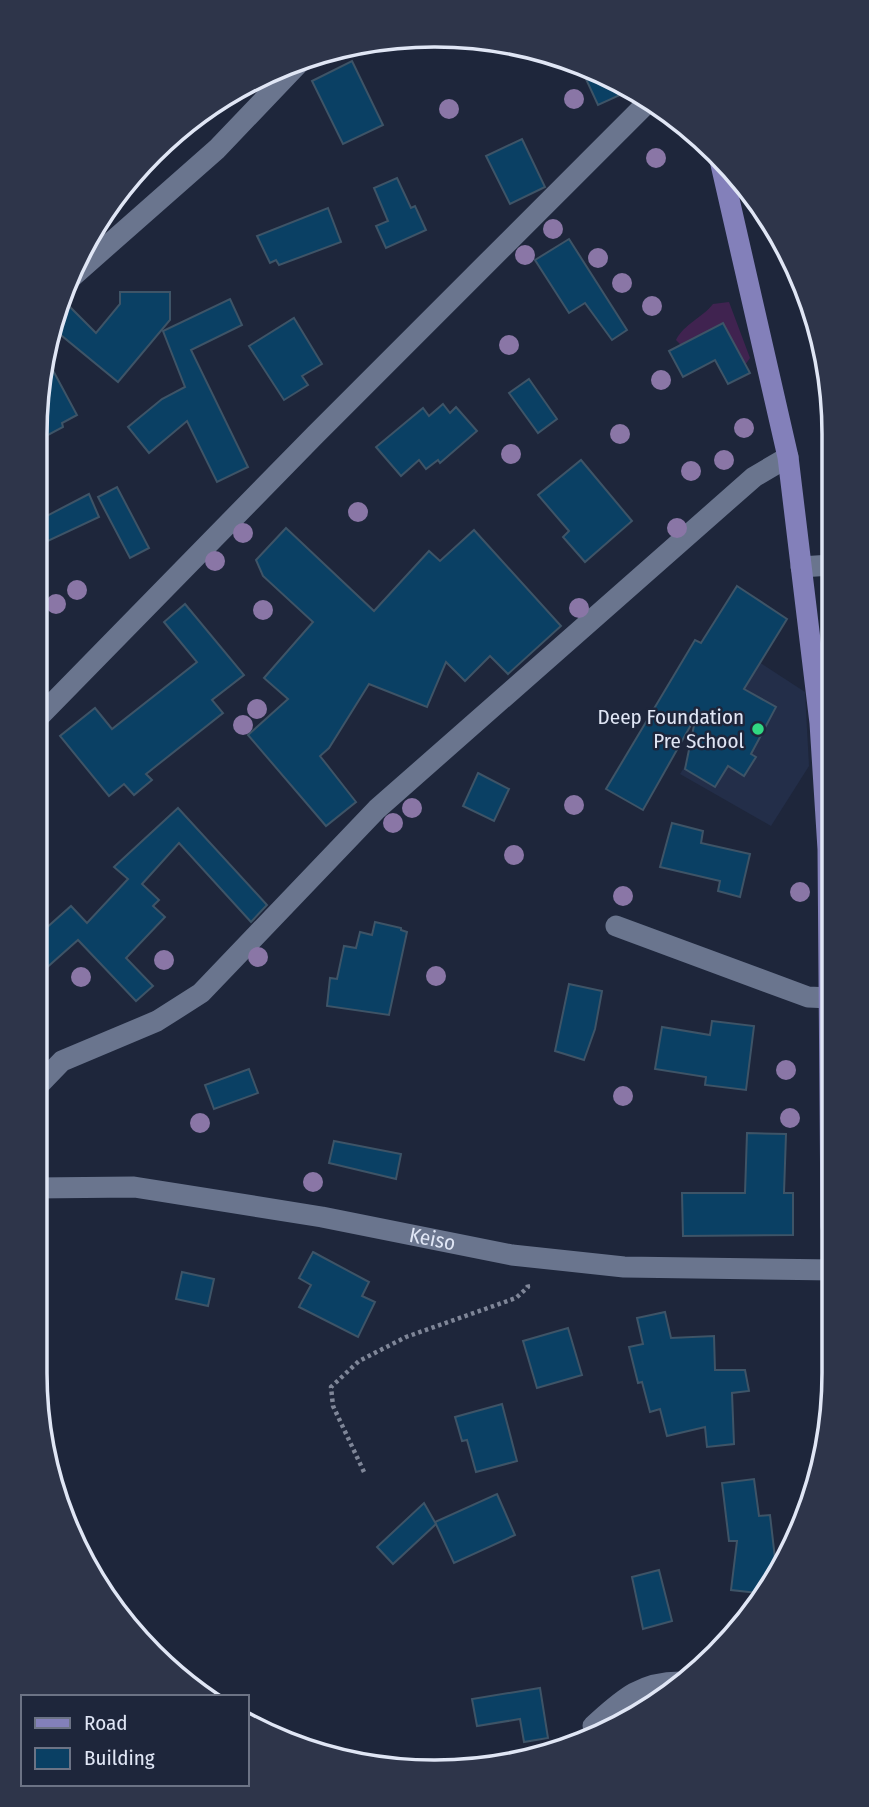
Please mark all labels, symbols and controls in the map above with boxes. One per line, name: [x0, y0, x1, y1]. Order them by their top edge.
place label: Deep Foundation Pre School: [598, 704, 744, 754]
marker: Deep Foundation Pre School: [750, 721, 766, 737]
street label: Keiso: [407, 1222, 458, 1256]
legend: [21, 1695, 248, 1786]
text: Road: [84, 1710, 128, 1736]
text: Building: [84, 1745, 155, 1771]

